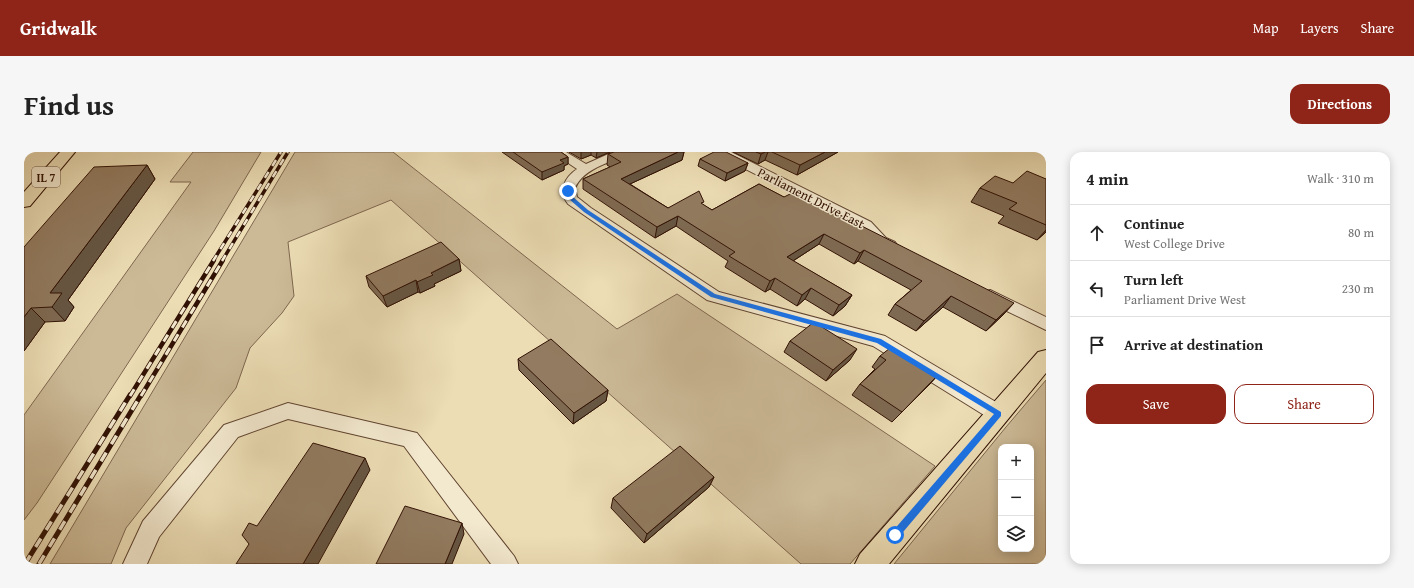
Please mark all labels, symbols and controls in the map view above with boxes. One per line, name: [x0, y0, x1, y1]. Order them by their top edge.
text: Gridwalk: [20, 14, 97, 42]
text: Map: [1253, 18, 1279, 38]
text: Layers: [1301, 18, 1339, 38]
text: Share: [1361, 18, 1394, 38]
text: Find us: [24, 84, 114, 125]
button: Directions: [1290, 84, 1390, 124]
street label: Parliament Drive East: [754, 163, 868, 233]
text: 4 min: [1086, 166, 1128, 191]
road number: IL 7: [32, 167, 60, 187]
text: Walk · 310 m: [1307, 169, 1374, 188]
route end: [559, 182, 577, 200]
text: Continue: [1124, 213, 1185, 234]
icon: ahead: [1086, 222, 1108, 244]
text: 80 m: [1348, 223, 1374, 242]
text: West College Drive: [1124, 234, 1225, 253]
text: Turn left: [1124, 269, 1183, 290]
icon: left: [1086, 278, 1108, 300]
text: 230 m: [1342, 279, 1374, 298]
text: Parliament Drive West: [1124, 290, 1246, 309]
icon: arrive: [1086, 334, 1108, 356]
text: Arrive at destination: [1124, 334, 1263, 355]
button: Save: [1086, 384, 1226, 424]
button: Share: [1234, 384, 1374, 424]
map controls: [998, 444, 1034, 552]
button: +: [998, 444, 1034, 480]
button: −: [998, 480, 1034, 516]
button: layers: [998, 516, 1034, 552]
route start: [886, 526, 904, 544]

